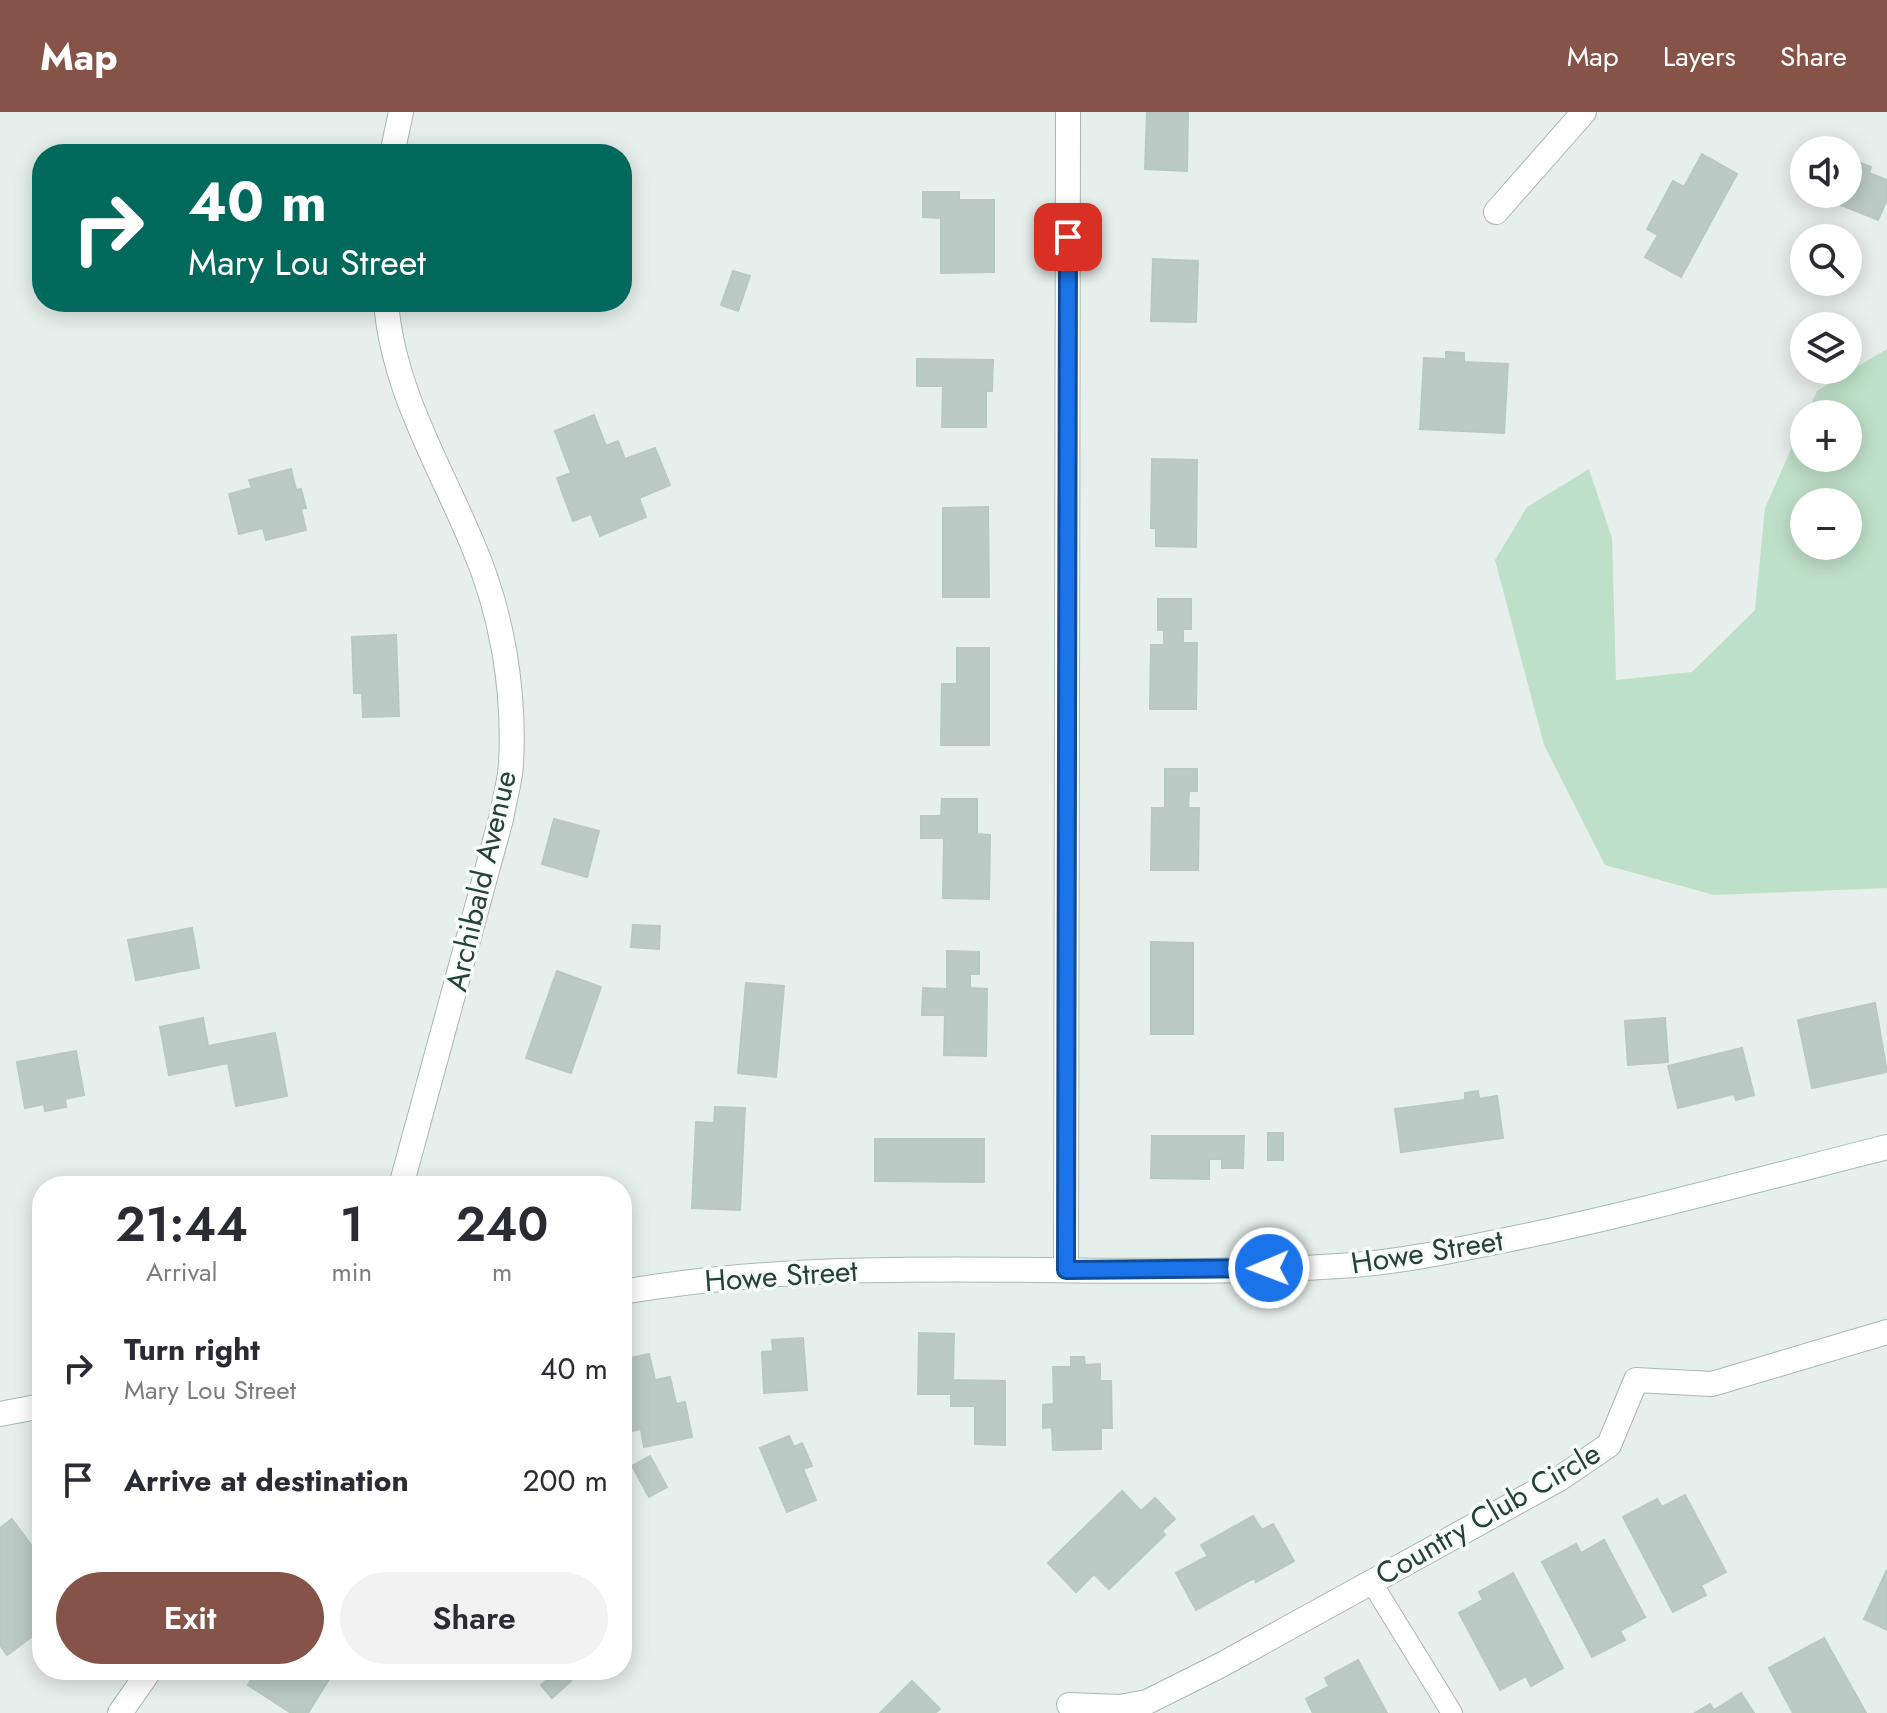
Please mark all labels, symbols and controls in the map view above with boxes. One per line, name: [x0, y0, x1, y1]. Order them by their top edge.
text: Map: [40, 29, 118, 84]
text: Map: [1567, 36, 1619, 77]
text: Layers: [1663, 36, 1736, 77]
text: Share: [1780, 36, 1847, 77]
map controls: [1790, 136, 1862, 560]
button: sound: [1790, 136, 1862, 208]
text: 40 m: [188, 161, 327, 242]
icon: right: [56, 176, 160, 280]
pin: [1034, 203, 1102, 271]
icon: arrive: [1046, 215, 1090, 259]
button: search: [1790, 224, 1862, 296]
text: Mary Lou Street: [188, 236, 426, 288]
button: layers: [1790, 312, 1862, 384]
button: +: [1790, 400, 1862, 472]
button: −: [1790, 488, 1862, 560]
street label: Archibald Avenue: [434, 766, 527, 996]
text: 21:44: [116, 1190, 248, 1259]
text: 1: [340, 1190, 364, 1259]
text: 240: [456, 1190, 548, 1259]
street label: Howe Street: [1348, 1218, 1507, 1285]
position arrow: [1227, 1226, 1311, 1310]
street label: Howe Street: [703, 1249, 860, 1302]
text: Arrival: [146, 1253, 218, 1291]
text: min: [331, 1253, 372, 1291]
text: m: [492, 1253, 512, 1291]
text: Turn right: [124, 1328, 260, 1371]
icon: right: [56, 1346, 100, 1390]
text: 40 m: [540, 1347, 608, 1390]
text: Mary Lou Street: [124, 1371, 296, 1409]
street label: Country Club Circle: [1367, 1432, 1608, 1595]
icon: arrive: [56, 1458, 100, 1502]
text: Arrive at destination: [124, 1459, 409, 1502]
text: 200 m: [523, 1459, 608, 1502]
button: Exit: [56, 1572, 324, 1664]
button: Share: [340, 1572, 608, 1664]

